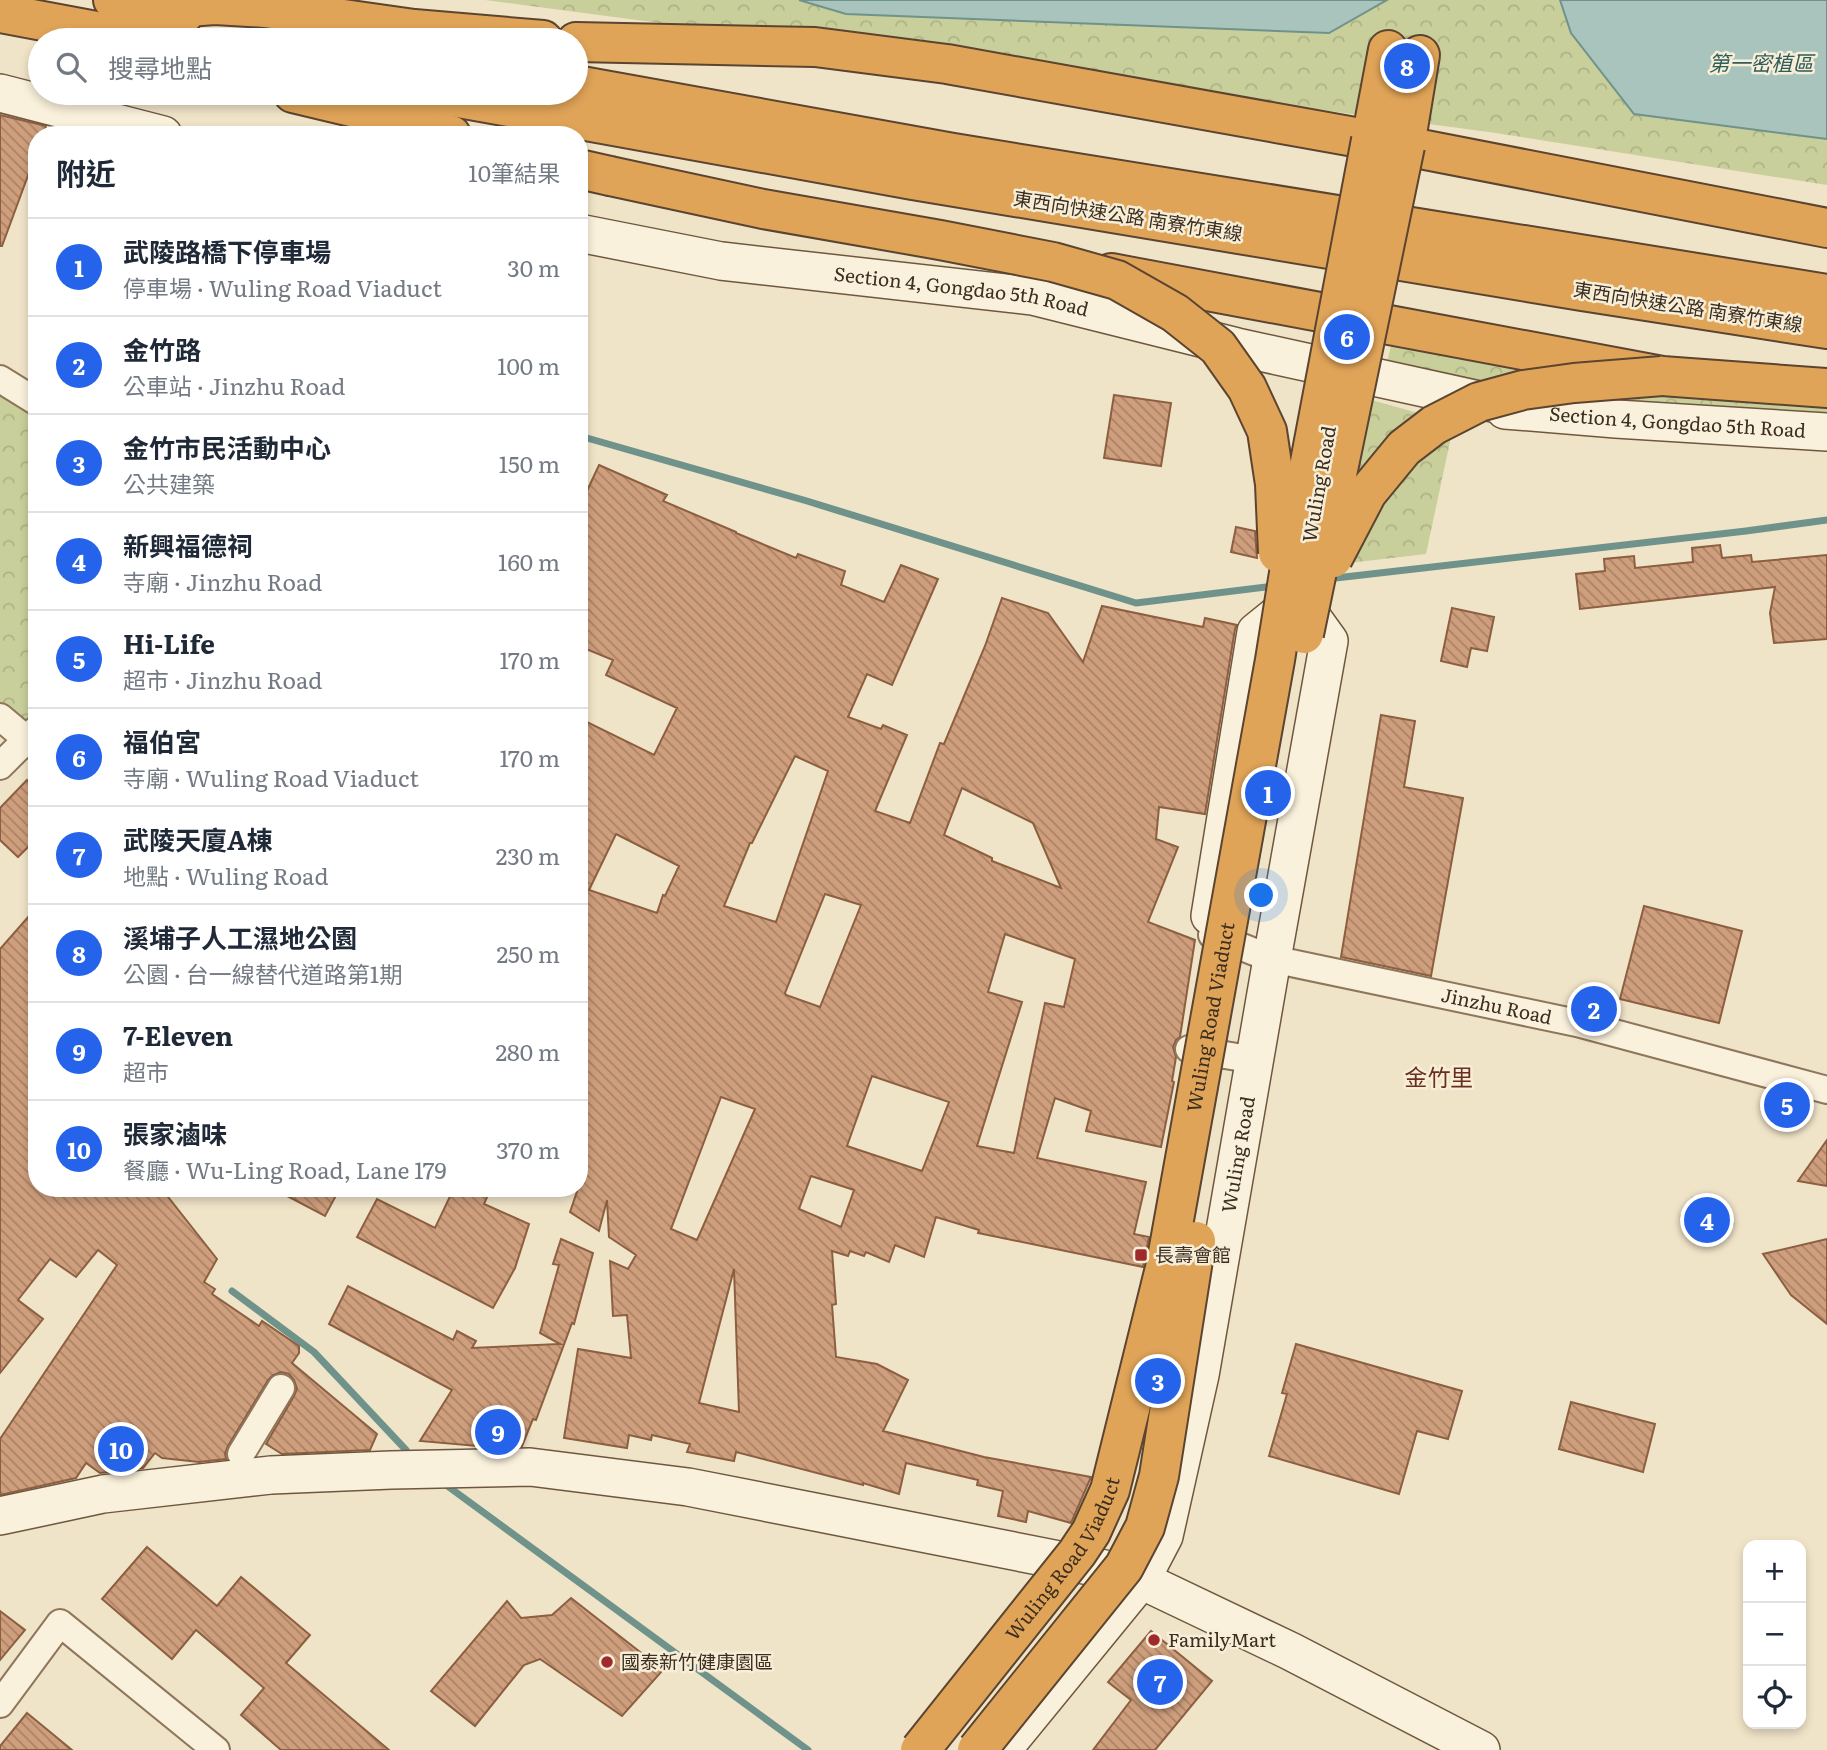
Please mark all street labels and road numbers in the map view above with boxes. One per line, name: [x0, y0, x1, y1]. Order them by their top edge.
street label: 東西向快速公路 南寮竹東線: [1011, 183, 1245, 247]
street label: Section 4, Gongdao 5th Road: [832, 259, 1092, 323]
street label: 東西向快速公路 南寮竹東線: [1571, 274, 1805, 338]
street label: Section 4, Gongdao 5th Road: [1548, 399, 1807, 444]
street label: Wuling Road: [1294, 423, 1342, 544]
street label: Wuling Road Viaduct: [1179, 919, 1241, 1114]
street label: Jinzhu Road: [1439, 980, 1555, 1030]
street label: Wuling Road: [1213, 1094, 1261, 1215]
street label: Wuling Road Viaduct: [998, 1473, 1126, 1646]

